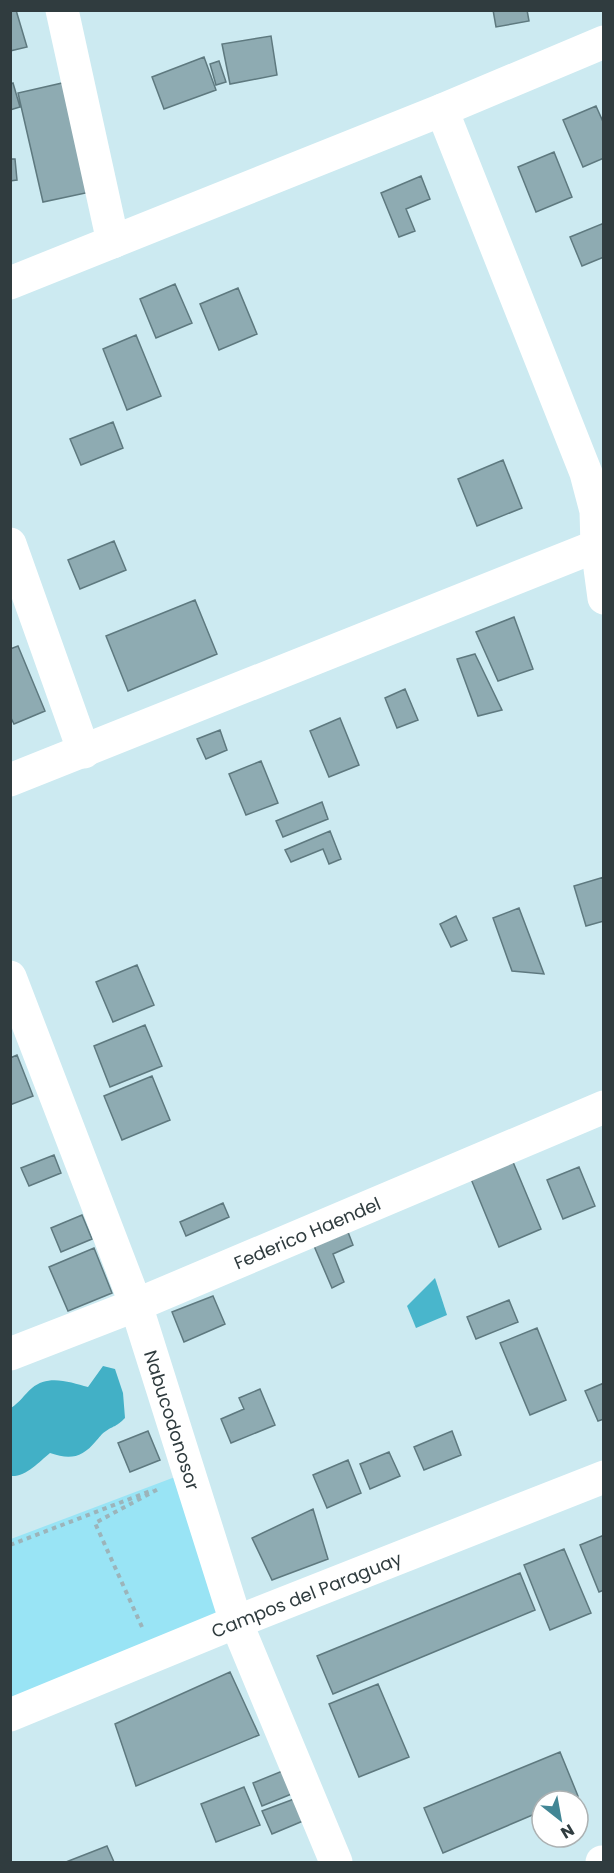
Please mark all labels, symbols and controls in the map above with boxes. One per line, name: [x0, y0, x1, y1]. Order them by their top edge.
street label: Federico Haendel: [230, 1190, 384, 1275]
street label: Nabucodonosor: [138, 1347, 206, 1493]
street label: Campos del Paraguay: [207, 1546, 405, 1643]
north arrow: [530, 1789, 590, 1849]
text: N: [556, 1818, 579, 1844]

